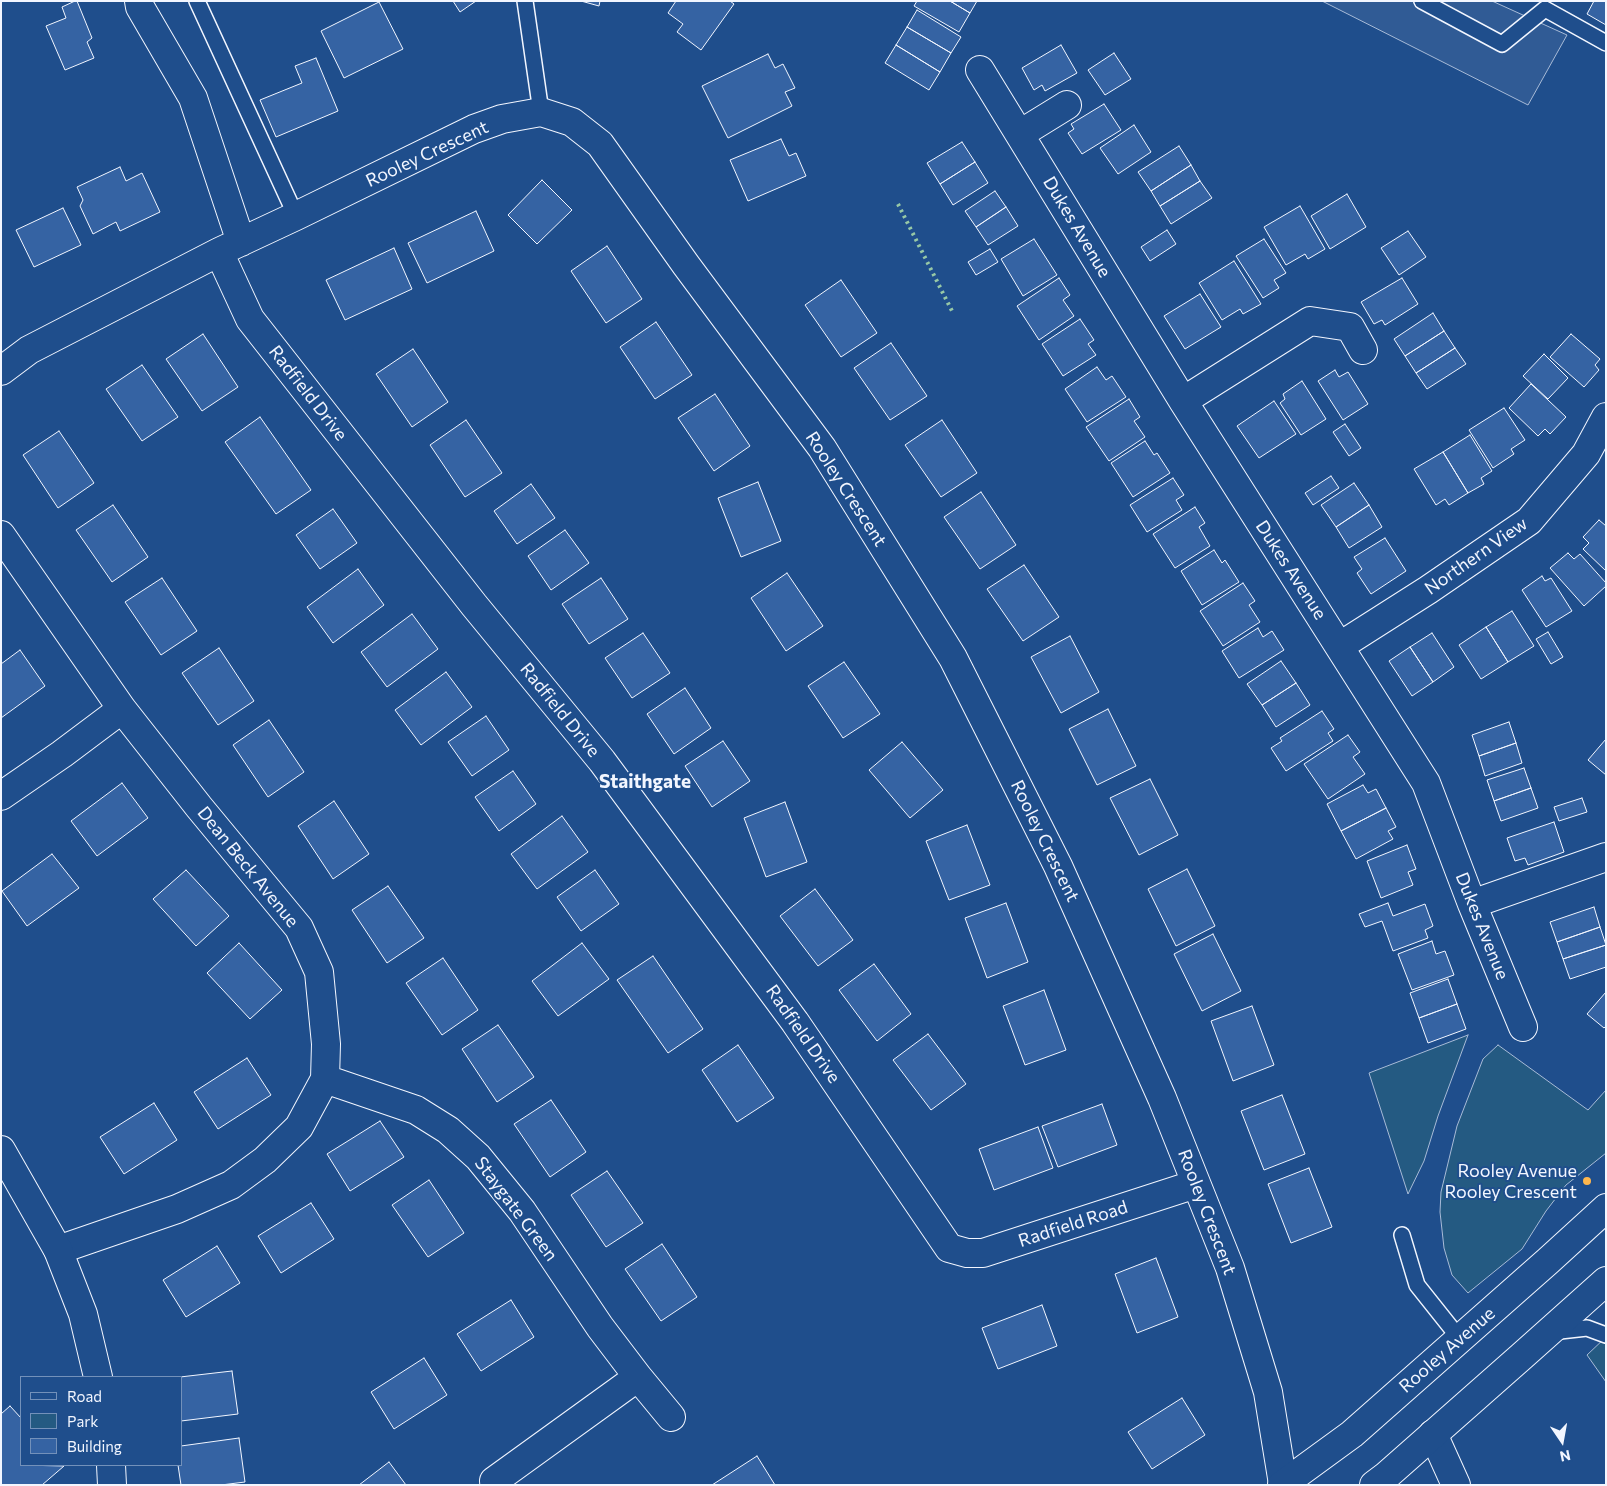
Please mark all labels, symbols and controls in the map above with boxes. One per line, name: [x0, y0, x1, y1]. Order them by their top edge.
street label: Rooley Crescent: [362, 116, 492, 192]
street label: Dukes Avenue: [1038, 173, 1116, 281]
street label: Radfield Drive: [264, 341, 352, 445]
street label: Rooley Crescent: [801, 428, 891, 550]
street label: Northern View: [1421, 513, 1531, 599]
street label: Dukes Avenue: [1251, 516, 1331, 624]
street label: Radfield Drive: [515, 659, 605, 761]
district label: Staithgate: [599, 771, 691, 793]
street label: Rooley Crescent: [1006, 777, 1084, 905]
street label: Dean Beck Avenue: [193, 802, 303, 932]
street label: Dukes Avenue: [1451, 869, 1513, 983]
street label: Radfield Drive: [761, 981, 845, 1087]
street label: Rooley Crescent: [1173, 1146, 1241, 1278]
street label: Staygate Green: [470, 1153, 562, 1265]
place label: Rooley Avenue Rooley Crescent: [1444, 1160, 1577, 1202]
marker: Rooley Avenue Rooley Crescent: [1581, 1175, 1593, 1187]
street label: Radfield Road: [1016, 1196, 1130, 1252]
street label: Rooley Avenue: [1395, 1303, 1499, 1397]
legend: [20, 1376, 182, 1466]
text: Road: [67, 1387, 102, 1405]
text: Park: [67, 1412, 98, 1430]
north arrow: [1537, 1416, 1587, 1466]
text: Building: [67, 1437, 122, 1455]
text: N: [1558, 1447, 1572, 1466]

